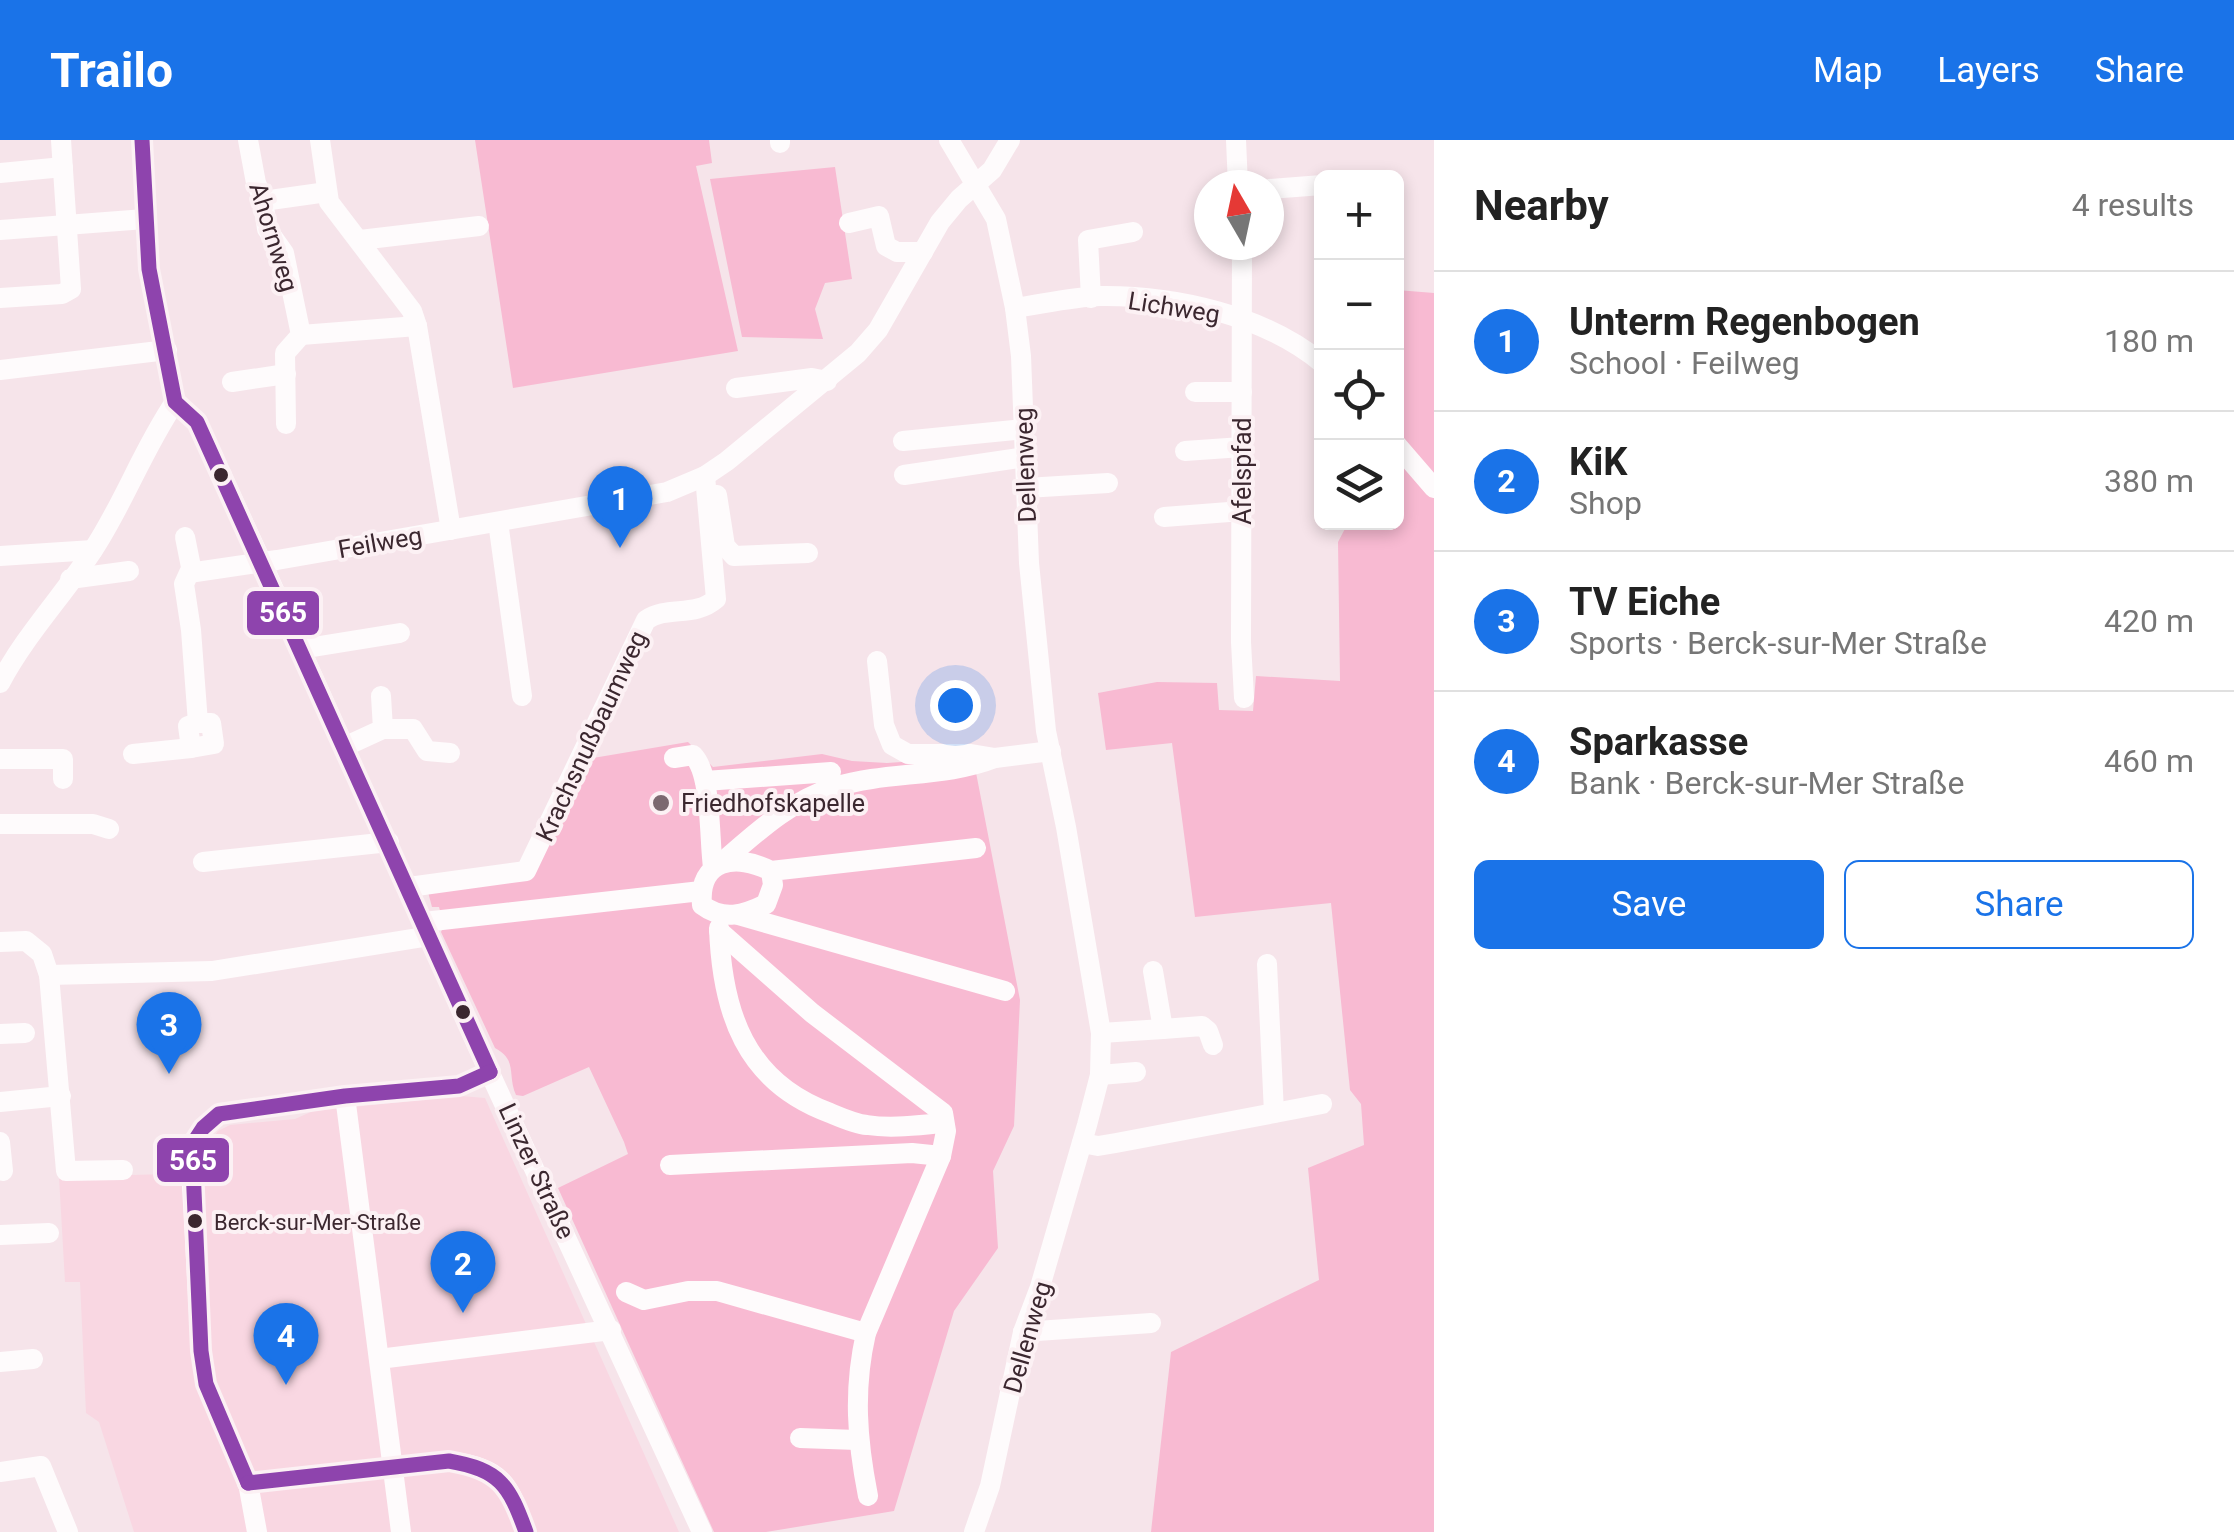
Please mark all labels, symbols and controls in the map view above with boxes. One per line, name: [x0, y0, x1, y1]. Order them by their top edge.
text: Trailo: [50, 42, 173, 99]
text: Map: [1813, 50, 1882, 91]
text: Layers: [1937, 50, 2040, 91]
text: Share: [2095, 50, 2184, 91]
north arrow: [1194, 170, 1284, 260]
map controls: [1314, 170, 1404, 530]
button: +: [1314, 170, 1404, 260]
street label: Ahornweg: [243, 179, 304, 295]
text: Nearby: [1474, 181, 1609, 230]
text: 4 results: [2072, 186, 2194, 224]
button: −: [1314, 260, 1404, 350]
street label: Lichweg: [1126, 286, 1222, 329]
text: Unterm Regenbogen: [1569, 300, 1920, 344]
text: 1: [1497, 322, 1516, 360]
text: 180 m: [2104, 322, 2194, 360]
text: School · Feilweg: [1569, 344, 1800, 382]
button: locate: [1314, 350, 1404, 440]
street label: Dellenweg: [1009, 407, 1042, 523]
street label: Afelspfad: [1228, 417, 1257, 525]
button: layers: [1314, 440, 1404, 530]
text: KiK: [1569, 440, 1627, 484]
text: 2: [1497, 462, 1516, 500]
text: 380 m: [2104, 462, 2194, 500]
unlabelled marker: [211, 465, 231, 485]
pin: 1: [588, 466, 652, 548]
text: Shop: [1569, 484, 1642, 522]
street label: Feilweg: [336, 521, 424, 564]
text: TV Eiche: [1569, 580, 1720, 624]
line badge: 565: [245, 589, 321, 637]
text: 565: [259, 596, 307, 629]
text: 3: [1497, 602, 1516, 640]
text: 420 m: [2104, 602, 2194, 640]
text: Sports · Berck-sur-Mer Straße: [1569, 624, 1987, 662]
street label: Krachsnußbaumweg: [530, 626, 653, 846]
your location: [930, 680, 981, 731]
text: Sparkasse: [1569, 720, 1748, 764]
text: 4: [1497, 742, 1516, 780]
text: 460 m: [2104, 742, 2194, 780]
text: Bank · Berck-sur-Mer Straße: [1569, 764, 1964, 802]
place label: Friedhofskapelle: [681, 789, 865, 818]
marker: Friedhofskapelle: [650, 792, 672, 814]
button: Save: [1474, 860, 1824, 949]
button: Share: [1844, 860, 2194, 949]
pin: 3: [136, 992, 202, 1074]
unlabelled marker: [453, 1002, 473, 1022]
street label: Linzer Straße: [493, 1099, 581, 1244]
line badge: 565: [155, 1136, 231, 1184]
text: 565: [169, 1144, 217, 1177]
place label: Berck-sur-Mer-Straße: [214, 1210, 421, 1235]
marker: Berck-sur-Mer-Straße: [185, 1211, 205, 1231]
pin: 2: [430, 1230, 496, 1313]
street label: Dellenweg: [998, 1278, 1057, 1396]
pin: 4: [254, 1302, 318, 1385]

